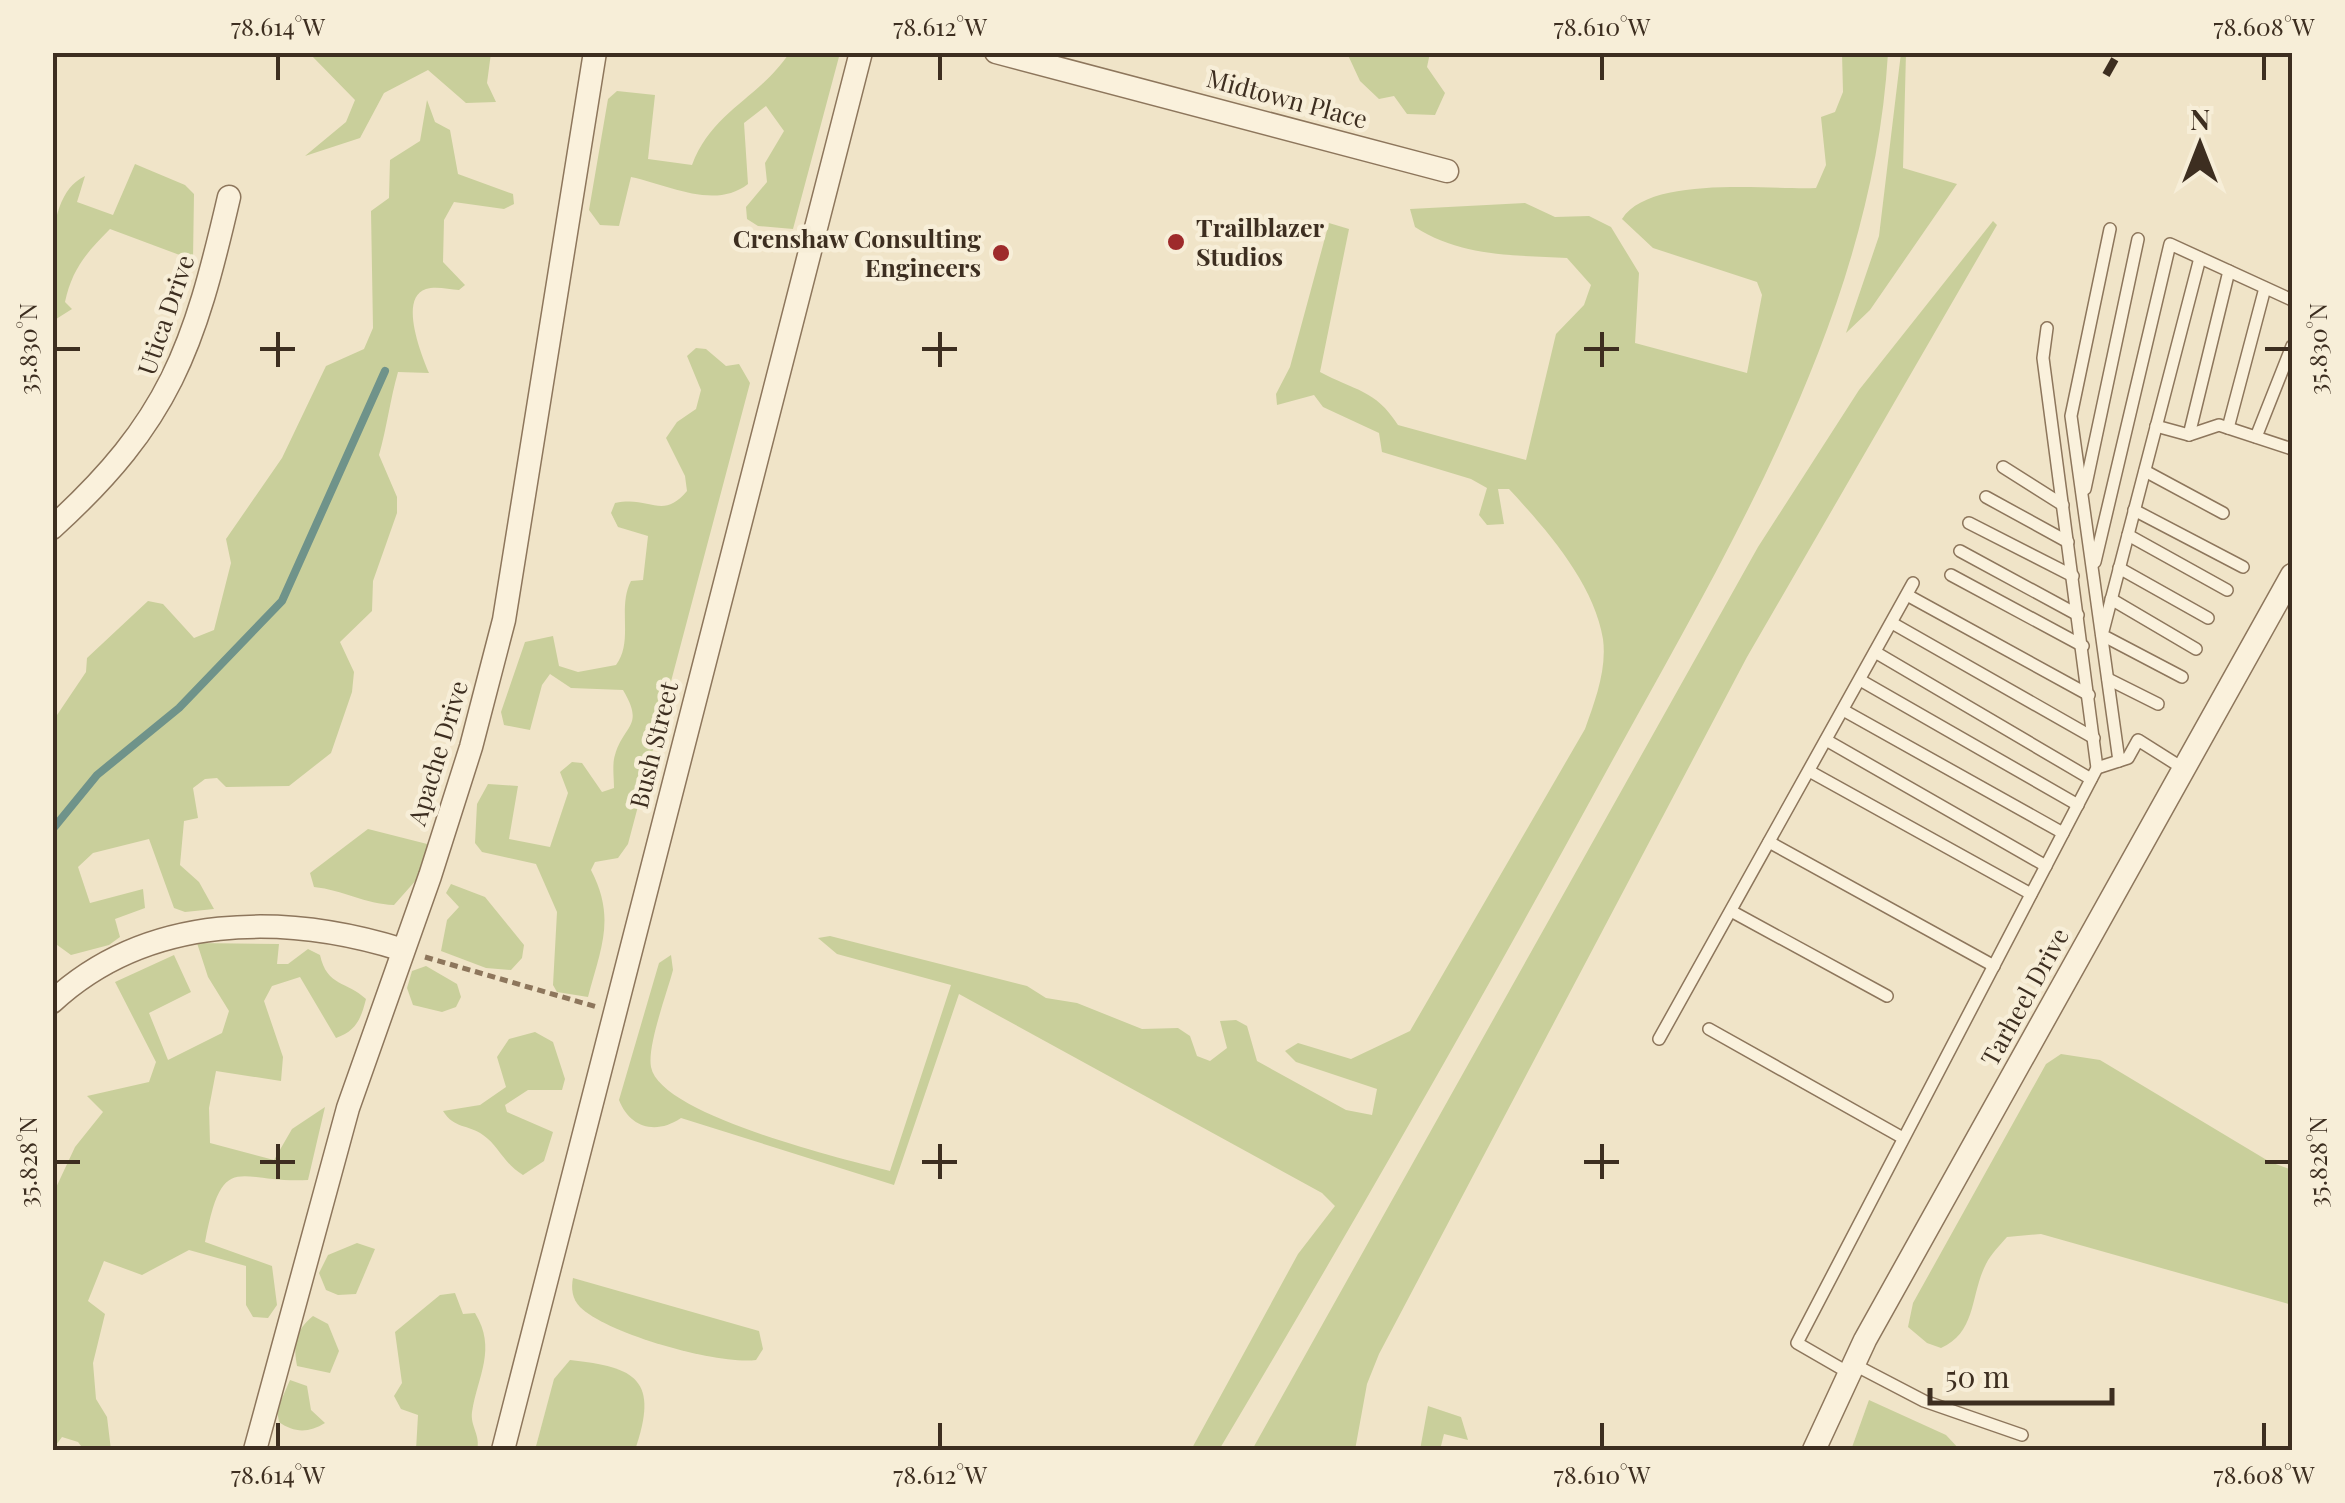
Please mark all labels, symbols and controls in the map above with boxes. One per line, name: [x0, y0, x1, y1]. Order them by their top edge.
text: 78.614°W: [231, 9, 325, 42]
text: 78.612°W: [893, 9, 987, 42]
text: 78.610°W: [1554, 9, 1651, 42]
text: 78.608°W: [2213, 9, 2315, 42]
street label: Midtown Place: [1203, 60, 1371, 135]
north arrow: [2150, 95, 2250, 195]
text: N: [2190, 100, 2210, 137]
place label: Trailblazer Studios: [1196, 210, 1324, 272]
place label: Crenshaw Consulting Engineers: [733, 221, 981, 283]
marker: Trailblazer Studios: [1165, 231, 1187, 253]
marker: Crenshaw Consulting Engineers: [990, 242, 1012, 264]
street label: Utica Drive: [129, 250, 201, 379]
text: 35.830°N: [10, 303, 43, 395]
text: 35.830°N: [2300, 303, 2333, 395]
street label: Apache Drive: [399, 676, 474, 830]
street label: Bush Street: [621, 677, 684, 811]
street label: Tarheel Drive: [1972, 921, 2075, 1071]
text: 35.828°N: [10, 1116, 43, 1208]
text: 35.828°N: [2300, 1116, 2333, 1208]
scale bar: [1930, 1343, 2112, 1405]
text: 50 m: [1945, 1356, 2010, 1396]
text: 78.614°W: [231, 1457, 325, 1490]
text: 78.612°W: [893, 1457, 987, 1490]
text: 78.610°W: [1554, 1457, 1651, 1490]
text: 78.608°W: [2213, 1457, 2315, 1490]

